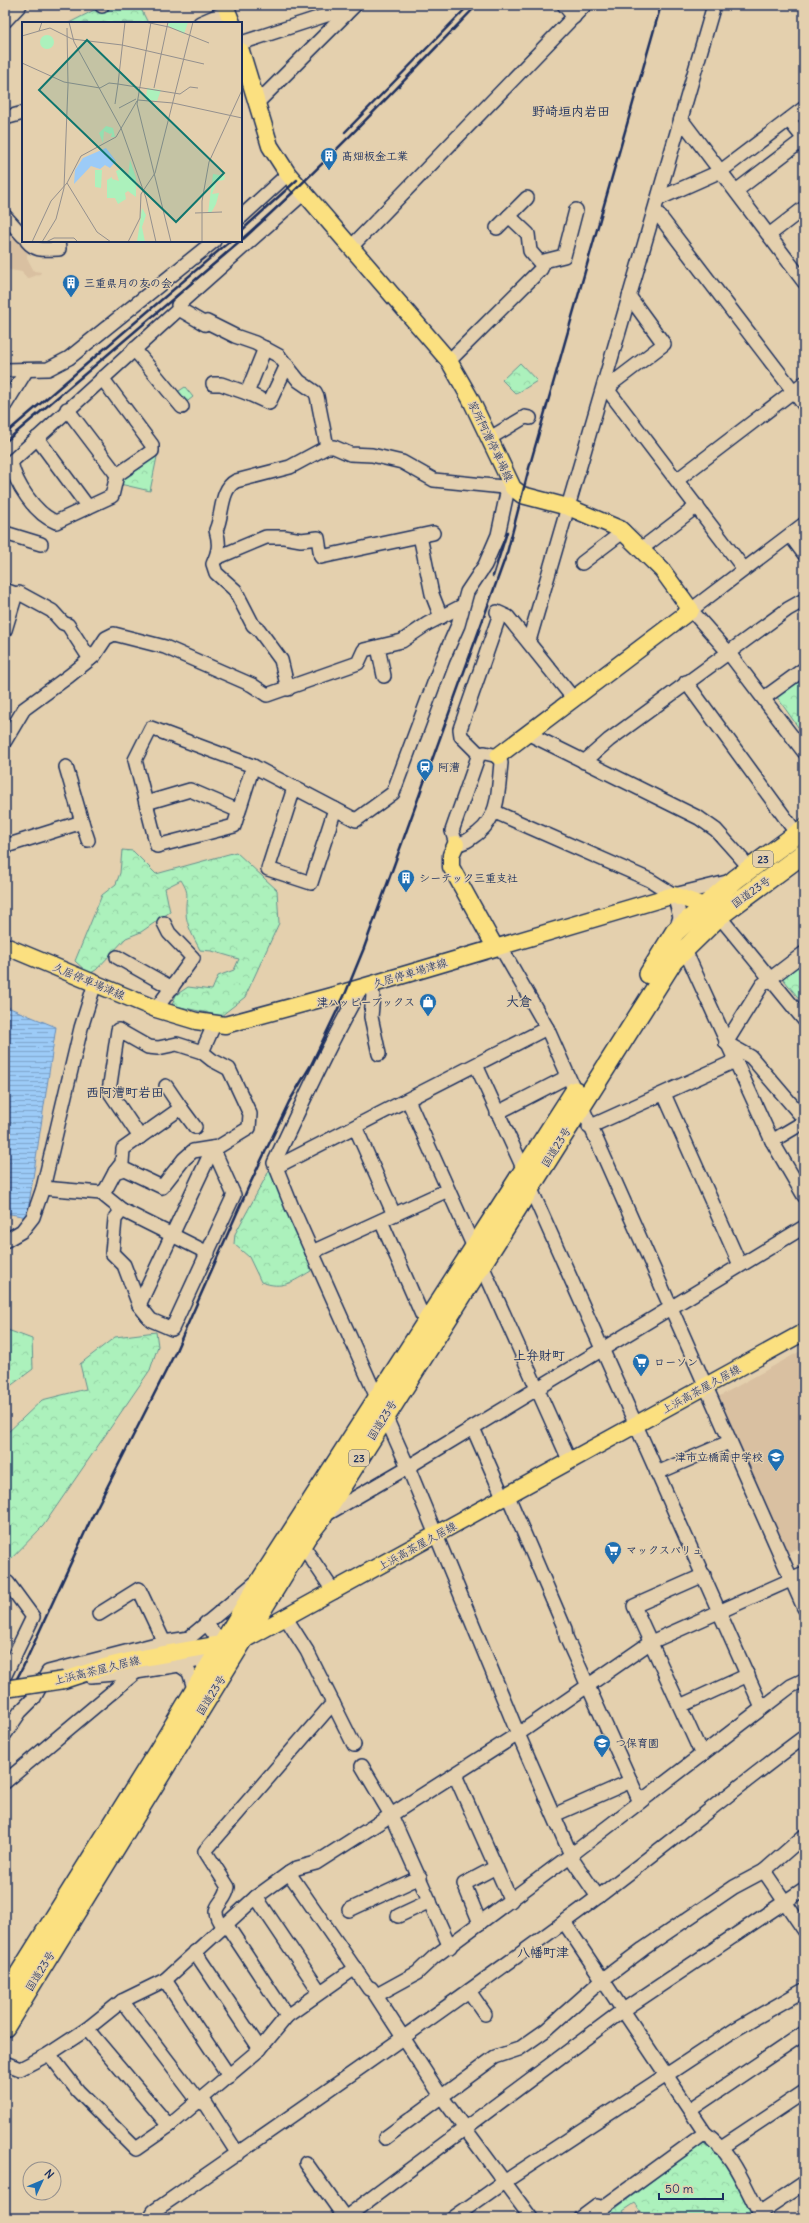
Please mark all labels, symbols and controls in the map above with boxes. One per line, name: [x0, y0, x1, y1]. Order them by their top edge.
inset map: [22, 22, 242, 242]
district label: 野崎垣内岩田: [532, 103, 610, 120]
building icon: 髙畑板金工業: [319, 146, 339, 171]
place label: 髙畑板金工業: [342, 149, 408, 163]
building icon: 三重県月の友の会: [61, 273, 81, 298]
place label: 三重県月の友の会: [84, 276, 172, 290]
street label: 家所阿漕停車場線: [465, 398, 517, 484]
station icon: 阿漕: [415, 757, 435, 782]
place label: 阿漕: [438, 760, 460, 774]
road number: 23: [753, 851, 773, 867]
building icon: シーテック三重支社: [396, 868, 416, 893]
place label: シーテック三重支社: [419, 871, 518, 885]
street label: 国道23号: [729, 873, 773, 911]
street label: 久居停車場津線: [371, 955, 449, 991]
street label: 久居停車場津線: [51, 960, 127, 1002]
shop icon: 津ハッピーブックス: [418, 992, 438, 1017]
district label: 大倉: [506, 993, 532, 1010]
place label: 津ハッピーブックス: [317, 995, 415, 1009]
district label: 西阿漕町岩田: [86, 1084, 164, 1101]
street label: 国道23号: [538, 1124, 574, 1170]
district label: 上弁財町: [513, 1347, 565, 1364]
supermarket icon: ローソン: [631, 1352, 651, 1377]
place label: ローソン: [654, 1355, 698, 1369]
street label: 上浜高茶屋久居線: [659, 1362, 743, 1416]
street label: 国道23号: [364, 1397, 400, 1443]
school or university icon: 津市立橋南中学校: [766, 1447, 786, 1472]
road number: 23: [349, 1450, 369, 1466]
place label: 津市立橋南中学校: [675, 1450, 763, 1464]
street label: 上浜高茶屋久居線: [375, 1519, 459, 1573]
supermarket icon: マックスバリュ: [603, 1540, 623, 1565]
place label: マックスバリュ: [626, 1543, 703, 1557]
street label: 上浜高茶屋久居線: [53, 1653, 141, 1687]
street label: 国道23号: [193, 1672, 229, 1718]
school or university icon: つ保育園: [592, 1733, 612, 1758]
place label: つ保育園: [615, 1736, 659, 1750]
district label: 八幡町津: [517, 1944, 569, 1961]
street label: 国道23号: [22, 1948, 58, 1994]
north arrow: [22, 2161, 62, 2201]
text: N: [42, 2166, 57, 2182]
scale bar: [659, 2175, 723, 2201]
text: 50 m: [665, 2181, 694, 2196]

